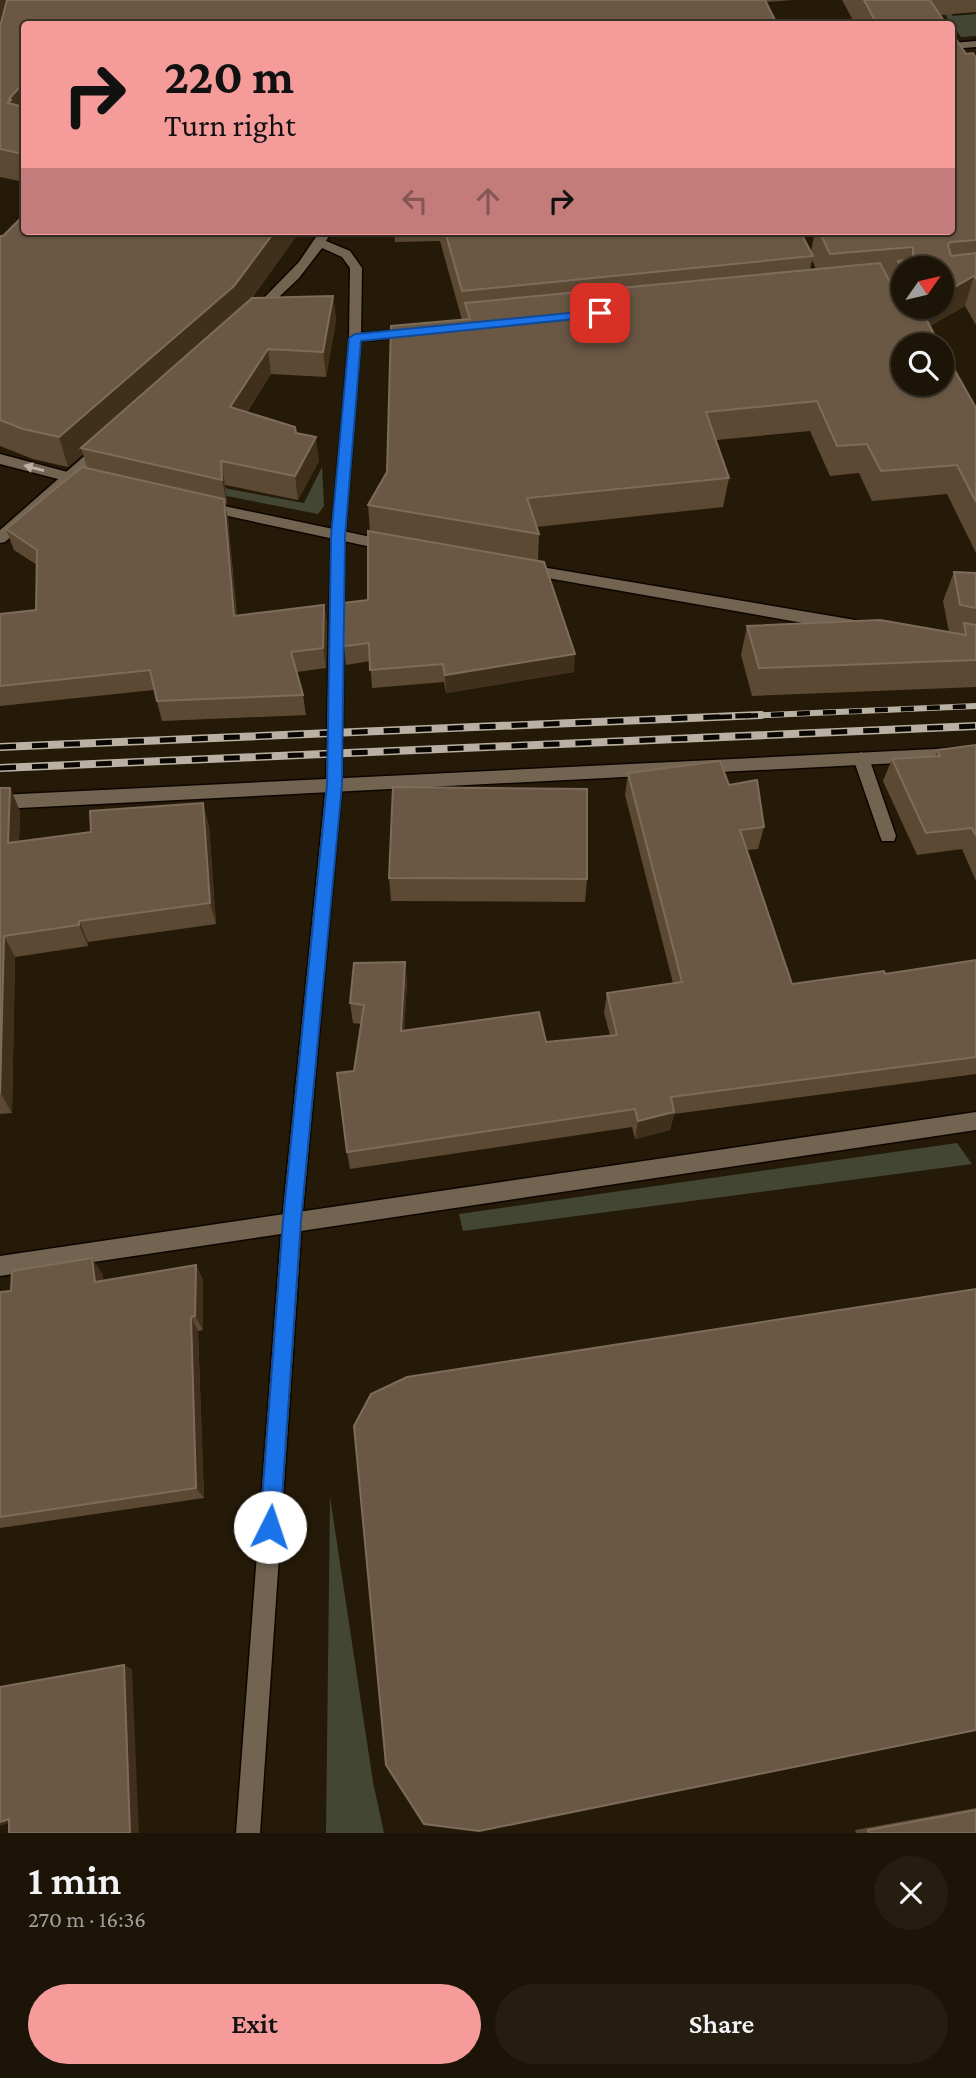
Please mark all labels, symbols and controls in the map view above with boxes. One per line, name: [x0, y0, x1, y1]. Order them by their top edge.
icon: right: [49, 49, 140, 140]
text: 220 m: [164, 49, 294, 104]
text: Turn right: [164, 107, 296, 143]
icon: left: [396, 182, 434, 220]
icon: ahead: [469, 182, 507, 220]
icon: right: [542, 182, 580, 220]
north arrow: [891, 256, 954, 318]
map controls: [891, 256, 954, 396]
pin: [570, 283, 630, 343]
icon: arrive: [581, 294, 619, 332]
button: search: [891, 333, 954, 396]
one-way arrow: [23, 462, 45, 473]
position arrow: [233, 1490, 307, 1564]
text: 1 min: [28, 1856, 121, 1903]
button: close: [874, 1856, 948, 1930]
text: 270 m · 16:36: [28, 1906, 146, 1932]
button: Exit: [28, 1984, 481, 2064]
button: Share: [495, 1984, 948, 2064]

